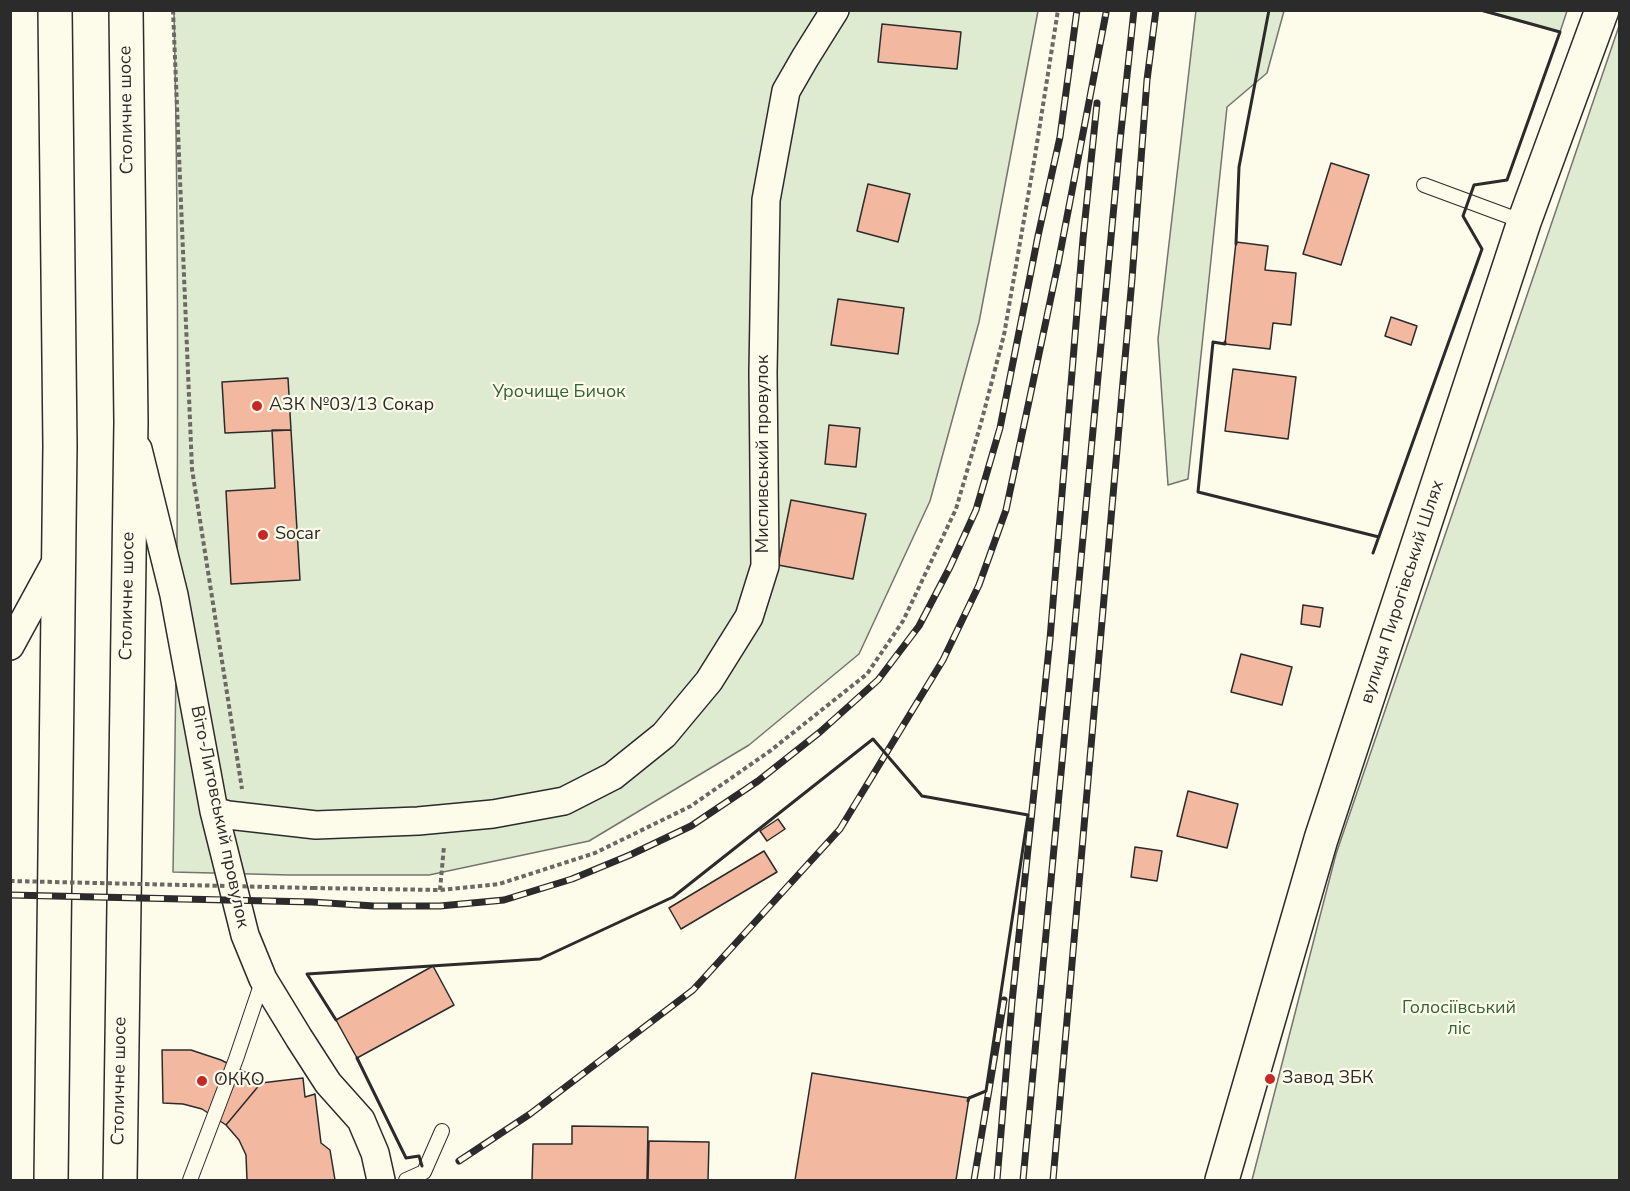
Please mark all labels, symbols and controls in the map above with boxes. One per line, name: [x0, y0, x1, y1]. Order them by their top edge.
street label: Столичне шосе: [115, 45, 139, 175]
street label: Мисливський провулок: [753, 355, 775, 553]
park label: Урочище Бичок: [492, 382, 626, 404]
place label: АЗК №03/13 Сокар: [269, 395, 434, 417]
marker: АЗК №03/13 Сокар: [250, 399, 264, 413]
street label: вулиця Пирогівський Шлях: [1357, 478, 1449, 706]
place label: Socar: [275, 524, 320, 546]
marker: Socar: [256, 528, 270, 542]
street label: Столичне шосе: [116, 531, 140, 661]
street label: Віто-Литовський провулок: [185, 704, 253, 930]
park label: Голосіївський ліс: [1402, 998, 1516, 1040]
street label: Столичне шосе: [108, 1016, 132, 1146]
place label: Завод ЗБК: [1282, 1068, 1373, 1090]
place label: ОККО: [214, 1070, 265, 1092]
marker: Завод ЗБК: [1263, 1072, 1277, 1086]
marker: ОККО: [195, 1074, 209, 1088]

